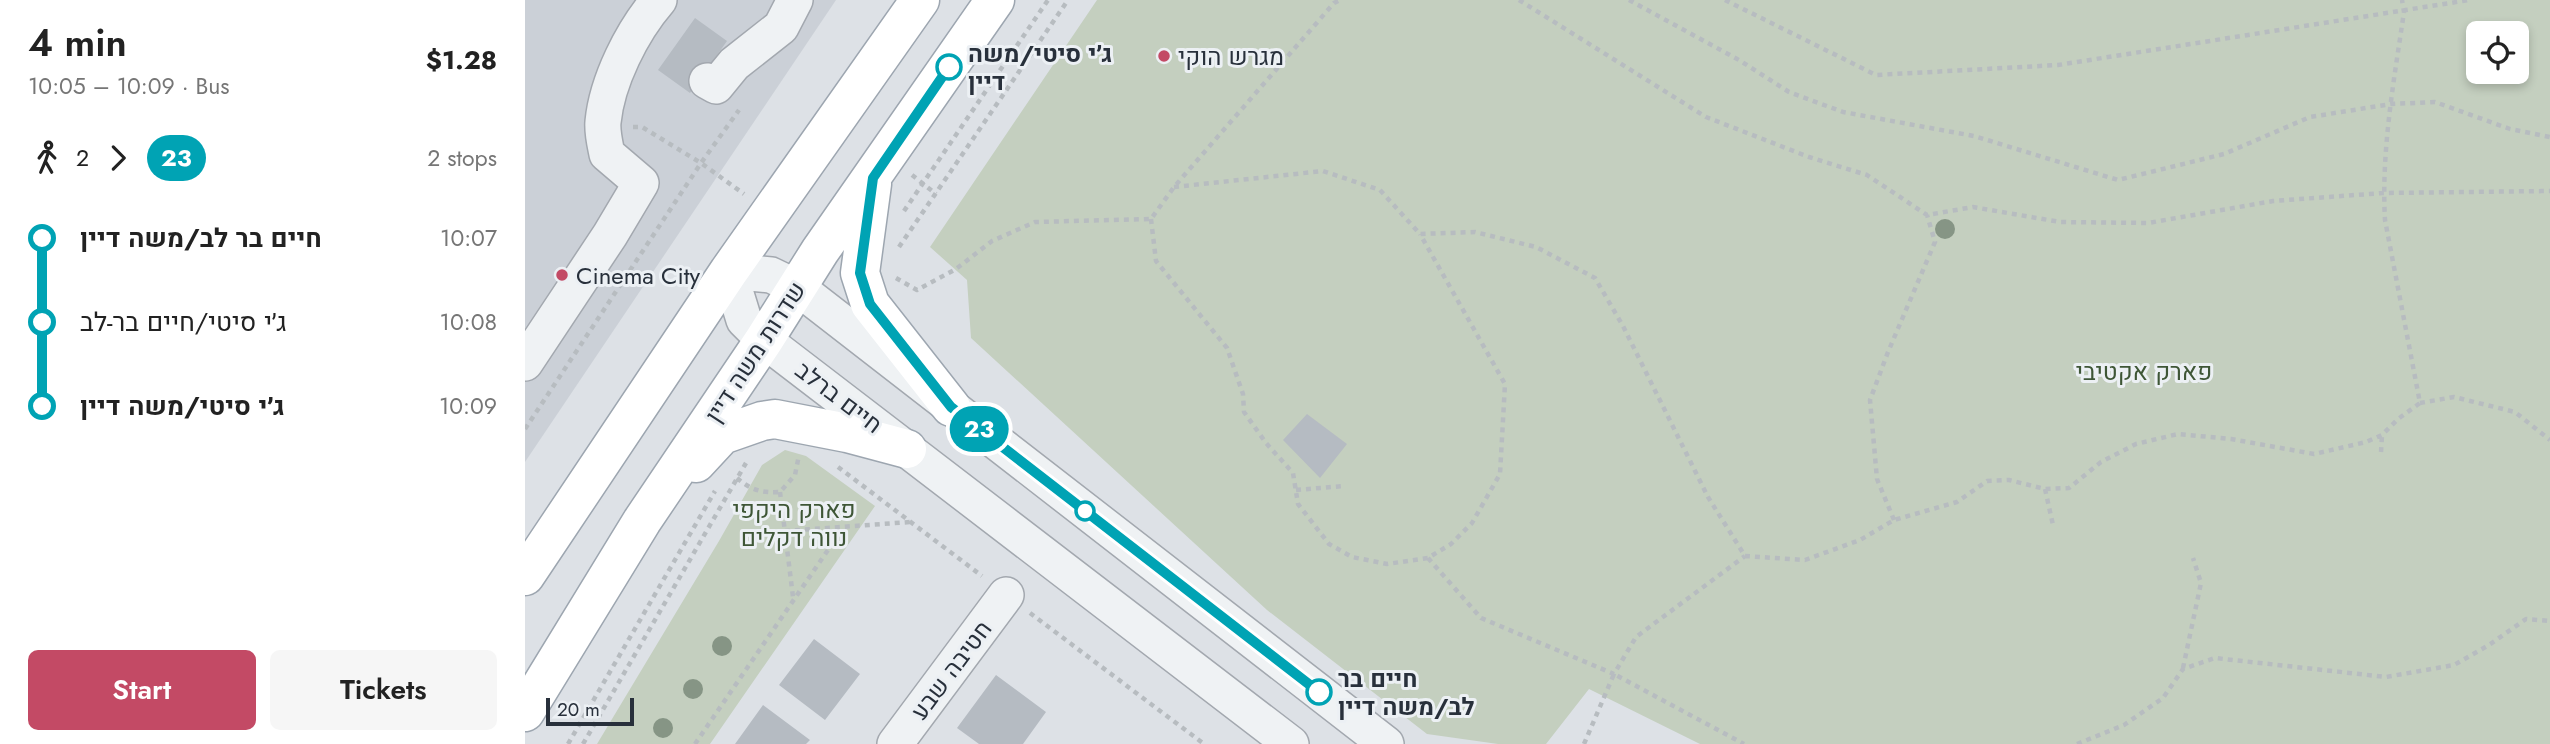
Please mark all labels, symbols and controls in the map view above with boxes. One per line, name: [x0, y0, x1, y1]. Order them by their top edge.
text: 4 min: [28, 15, 127, 70]
map controls: [2466, 21, 2529, 84]
button: locate: [2466, 21, 2529, 84]
place label: ג׳י סיטי/משה דיין: [968, 36, 1112, 99]
place label: מגרש הוקי: [1178, 39, 1284, 74]
text: $1.28: [426, 41, 497, 79]
marker: מגרש הוקי: [1156, 48, 1172, 64]
marker: ג׳י סיטי/משה דיין: [936, 54, 962, 80]
text: 10:05 – 10:09 · Bus: [28, 69, 230, 103]
icon: walk: [28, 139, 66, 177]
icon: forward: [99, 139, 137, 177]
text: 23: [161, 140, 192, 175]
text: 2: [76, 141, 89, 175]
text: 2 stops: [427, 141, 497, 175]
text: חיים בר לב/משה דיין: [80, 219, 322, 257]
text: 10:07: [440, 221, 497, 255]
place label: Cinema City: [576, 258, 701, 293]
marker: Cinema City: [554, 267, 570, 283]
street label: שדרות משה דיין: [696, 274, 814, 430]
text: ג׳י סיטי/חיים בר-לב: [80, 303, 287, 341]
text: 10:08: [440, 305, 497, 339]
street label: חיים ברלב: [788, 353, 890, 441]
park label: פארק אקטיבי: [2076, 354, 2212, 389]
text: ג׳י סיטי/משה דיין: [80, 387, 285, 425]
text: 10:09: [439, 389, 497, 423]
line badge: 23: [947, 406, 1011, 452]
text: 23: [964, 411, 994, 446]
park label: פארק היקפי נווה דקלים: [733, 492, 855, 555]
unlabelled marker: [1075, 501, 1095, 521]
street label: חטיבה שבע: [902, 613, 1000, 727]
button: Start: [28, 650, 256, 730]
button: Tickets: [270, 650, 497, 730]
place label: חיים בר לב/משה דיין: [1338, 661, 1475, 724]
marker: חיים בר לב/משה דיין: [1306, 679, 1332, 705]
scale bar: [546, 695, 633, 727]
text: 20 m: [557, 696, 600, 723]

